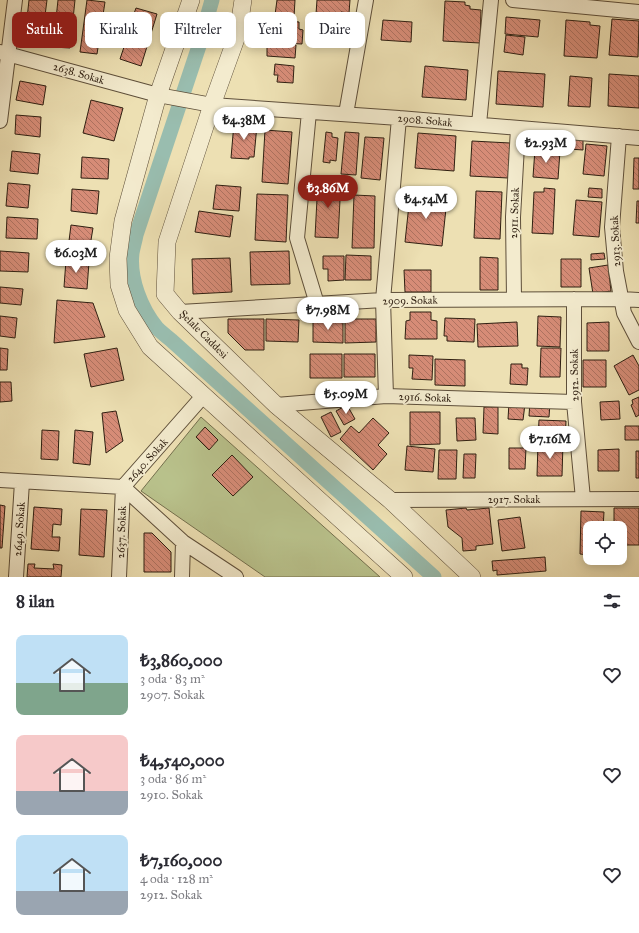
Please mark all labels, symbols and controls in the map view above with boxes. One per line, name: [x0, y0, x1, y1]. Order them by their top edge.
chip: Satılık: [12, 12, 77, 48]
chip: Kiralık: [85, 12, 152, 48]
chip: Filtreler: [160, 12, 236, 48]
chip: Yeni: [244, 12, 297, 48]
chip: Daire: [305, 12, 365, 48]
street label: 2638. Sokak: [52, 60, 107, 87]
pin: ₺4.38M: [211, 107, 277, 141]
text: ₺4.38M: [222, 112, 266, 128]
street label: 2908. Sokak: [397, 112, 454, 129]
pin: ₺2.93M: [513, 130, 579, 164]
text: ₺2.93M: [525, 135, 567, 151]
pin: ₺3.86M: [295, 175, 361, 209]
text: ₺3.86M: [307, 180, 349, 196]
pin: ₺4.54M: [393, 186, 459, 220]
street label: 2911. Sokak: [507, 186, 522, 239]
text: ₺4.54M: [404, 191, 448, 207]
street label: 2913. Sokak: [608, 214, 623, 267]
pin: ₺6.03M: [43, 240, 109, 274]
text: ₺6.03M: [55, 245, 97, 261]
street label: 2909. Sokak: [382, 294, 439, 307]
pin: ₺7.98M: [295, 297, 361, 331]
text: ₺7.98M: [306, 302, 350, 318]
street label: Şelale Caddesi: [177, 307, 231, 361]
street label: 2912. Sokak: [568, 348, 581, 401]
pin: ₺5.09M: [313, 381, 379, 415]
text: ₺5.09M: [324, 386, 368, 402]
street label: 2916. Sokak: [398, 390, 452, 405]
pin: ₺7.16M: [517, 426, 583, 460]
text: ₺7.16M: [529, 431, 571, 447]
street label: 2640. Sokak: [124, 435, 171, 485]
street label: 2917. Sokak: [488, 493, 541, 506]
street label: 2649. Sokak: [11, 501, 28, 557]
street label: 2637. Sokak: [114, 505, 129, 559]
map controls: [583, 521, 627, 565]
button: locate: [583, 521, 627, 565]
icon: filters: [601, 590, 623, 612]
text: 8 ilan: [16, 591, 54, 612]
text: ₺3,860,000: [140, 650, 223, 671]
icon: home: [48, 651, 96, 699]
icon: heart: [601, 664, 623, 686]
text: 3 oda · 83 m²: [140, 671, 205, 687]
text: 2907. Sokak: [140, 687, 205, 703]
text: ₺4,540,000: [140, 750, 225, 771]
icon: home: [48, 751, 96, 799]
icon: heart: [601, 764, 623, 786]
text: 3 oda · 86 m²: [140, 771, 206, 787]
text: 2910. Sokak: [140, 787, 203, 803]
text: ₺7,160,000: [140, 850, 222, 871]
icon: home: [48, 851, 96, 899]
icon: heart: [601, 864, 623, 886]
text: 4 oda · 128 m²: [140, 871, 213, 887]
text: 2912. Sokak: [140, 887, 202, 903]

